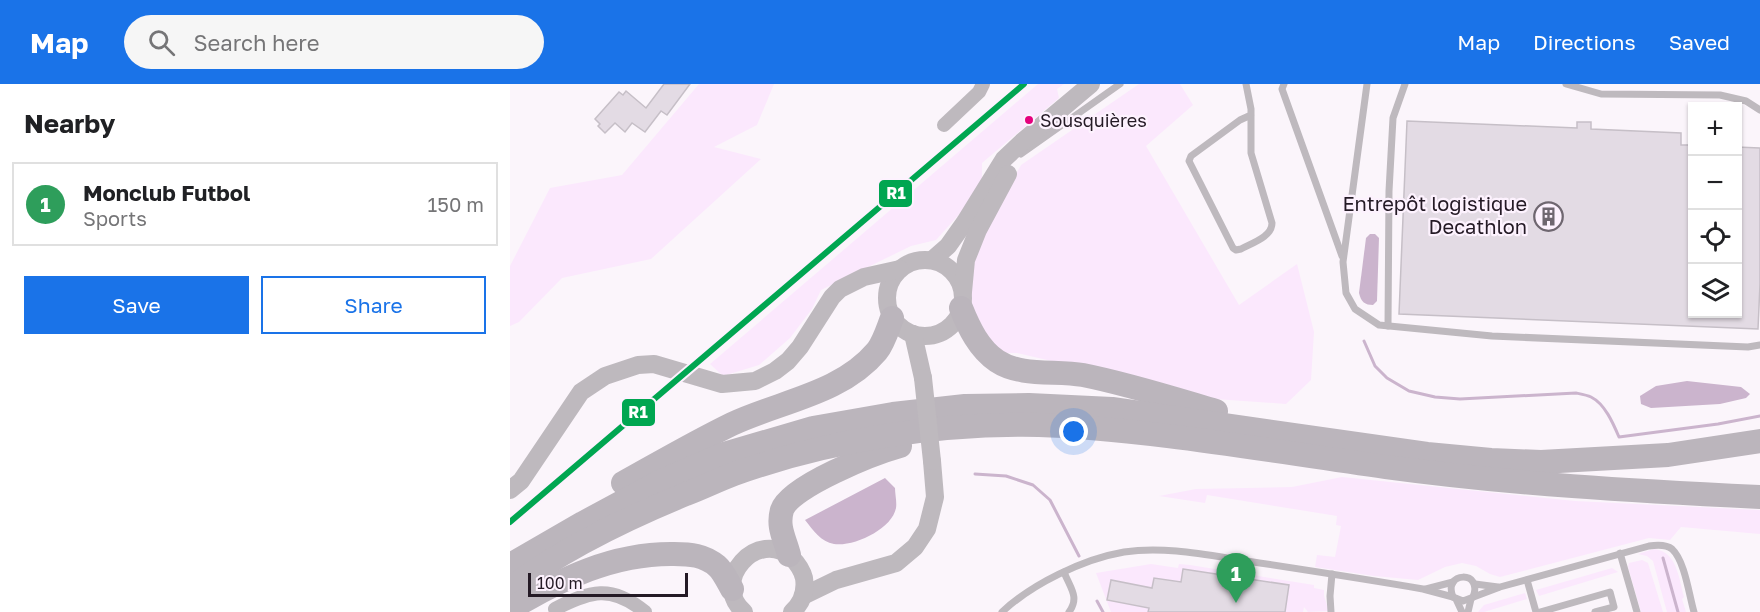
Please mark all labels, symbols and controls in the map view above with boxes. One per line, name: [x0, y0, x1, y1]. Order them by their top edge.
search box: [124, 15, 544, 69]
text: Map: [30, 26, 88, 59]
icon: search: [145, 26, 178, 59]
text: Search here: [193, 29, 319, 56]
text: Map: [1457, 29, 1500, 55]
text: Directions: [1533, 29, 1636, 55]
text: Saved: [1669, 29, 1730, 55]
map controls: [1688, 102, 1742, 318]
button: +: [1688, 102, 1742, 156]
text: Nearby: [24, 108, 115, 139]
place label: Sousquières: [1040, 109, 1147, 131]
marker: Sousquières: [1023, 114, 1035, 126]
button: −: [1688, 156, 1742, 210]
text: Monclub Futbol: [83, 179, 250, 206]
line badge: R1: [878, 179, 913, 208]
text: R1: [886, 183, 906, 203]
place label: Entrepôt logistique Decathlon: [1342, 191, 1527, 238]
text: 1: [40, 192, 51, 216]
text: 150 m: [428, 192, 484, 216]
building icon: Entrepôt logistique Decathlon: [1532, 200, 1564, 232]
text: Sports: [83, 206, 147, 230]
button: locate: [1688, 210, 1742, 264]
button: layers: [1688, 264, 1742, 318]
button: Save: [24, 276, 249, 334]
button: Share: [261, 276, 486, 334]
line badge: R1: [621, 398, 656, 427]
text: R1: [628, 402, 648, 422]
your location: [1059, 417, 1088, 446]
pin: 1: [1216, 554, 1256, 603]
scale bar: [528, 570, 688, 598]
text: 100 m: [537, 573, 583, 593]

